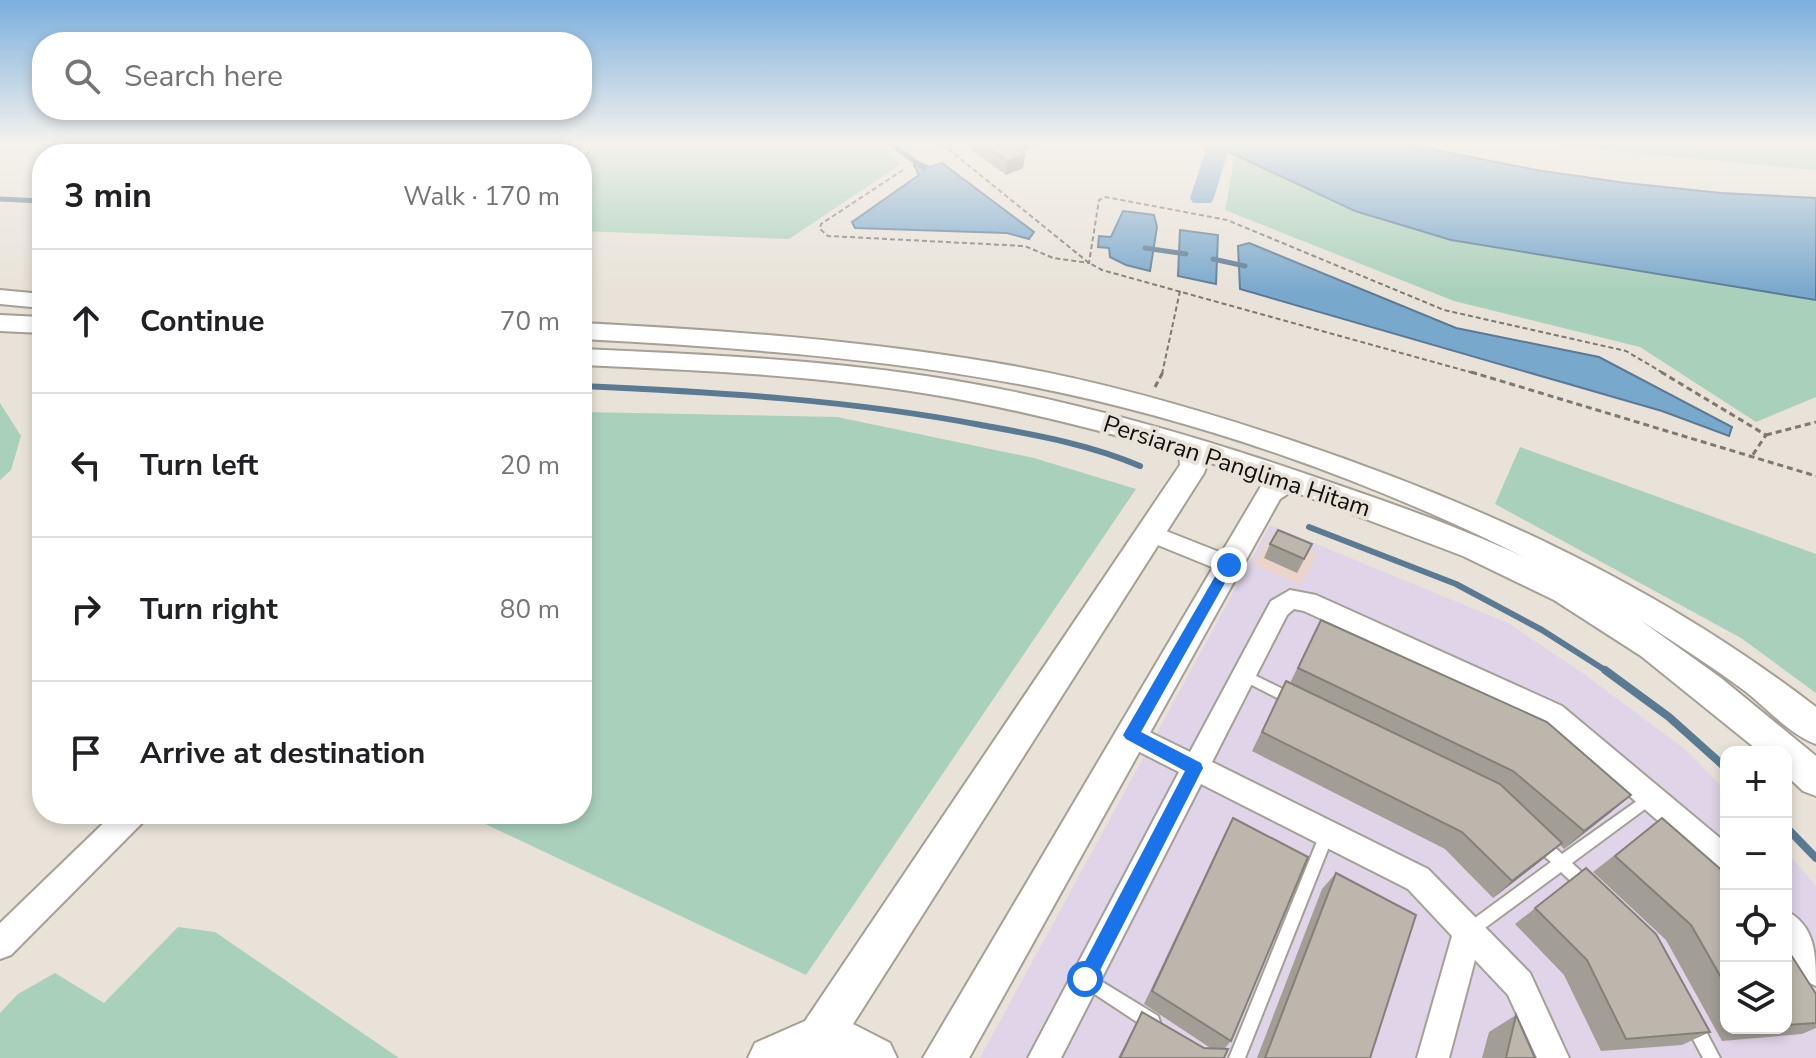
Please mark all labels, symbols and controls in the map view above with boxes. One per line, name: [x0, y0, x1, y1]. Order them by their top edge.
search box: [32, 32, 592, 120]
icon: search: [60, 54, 104, 98]
text: Search here: [124, 56, 283, 97]
text: 3 min: [64, 173, 152, 219]
text: Walk · 170 m: [403, 179, 560, 214]
icon: ahead: [64, 299, 108, 343]
text: Continue: [140, 301, 265, 342]
text: 70 m: [500, 304, 560, 339]
street label: Persiaran Panglima Hitam: [1099, 408, 1375, 524]
icon: left: [64, 443, 108, 487]
text: Turn left: [140, 445, 258, 486]
text: 20 m: [500, 448, 560, 483]
route end: [1211, 547, 1247, 583]
icon: right: [64, 587, 108, 631]
text: Turn right: [140, 589, 278, 630]
text: 80 m: [500, 592, 560, 627]
icon: arrive: [64, 731, 108, 775]
text: Arrive at destination: [140, 733, 425, 774]
map controls: [1720, 746, 1792, 1034]
button: +: [1720, 746, 1792, 818]
button: −: [1720, 818, 1792, 890]
button: locate: [1720, 890, 1792, 962]
route start: [1067, 961, 1103, 997]
button: layers: [1720, 962, 1792, 1034]

